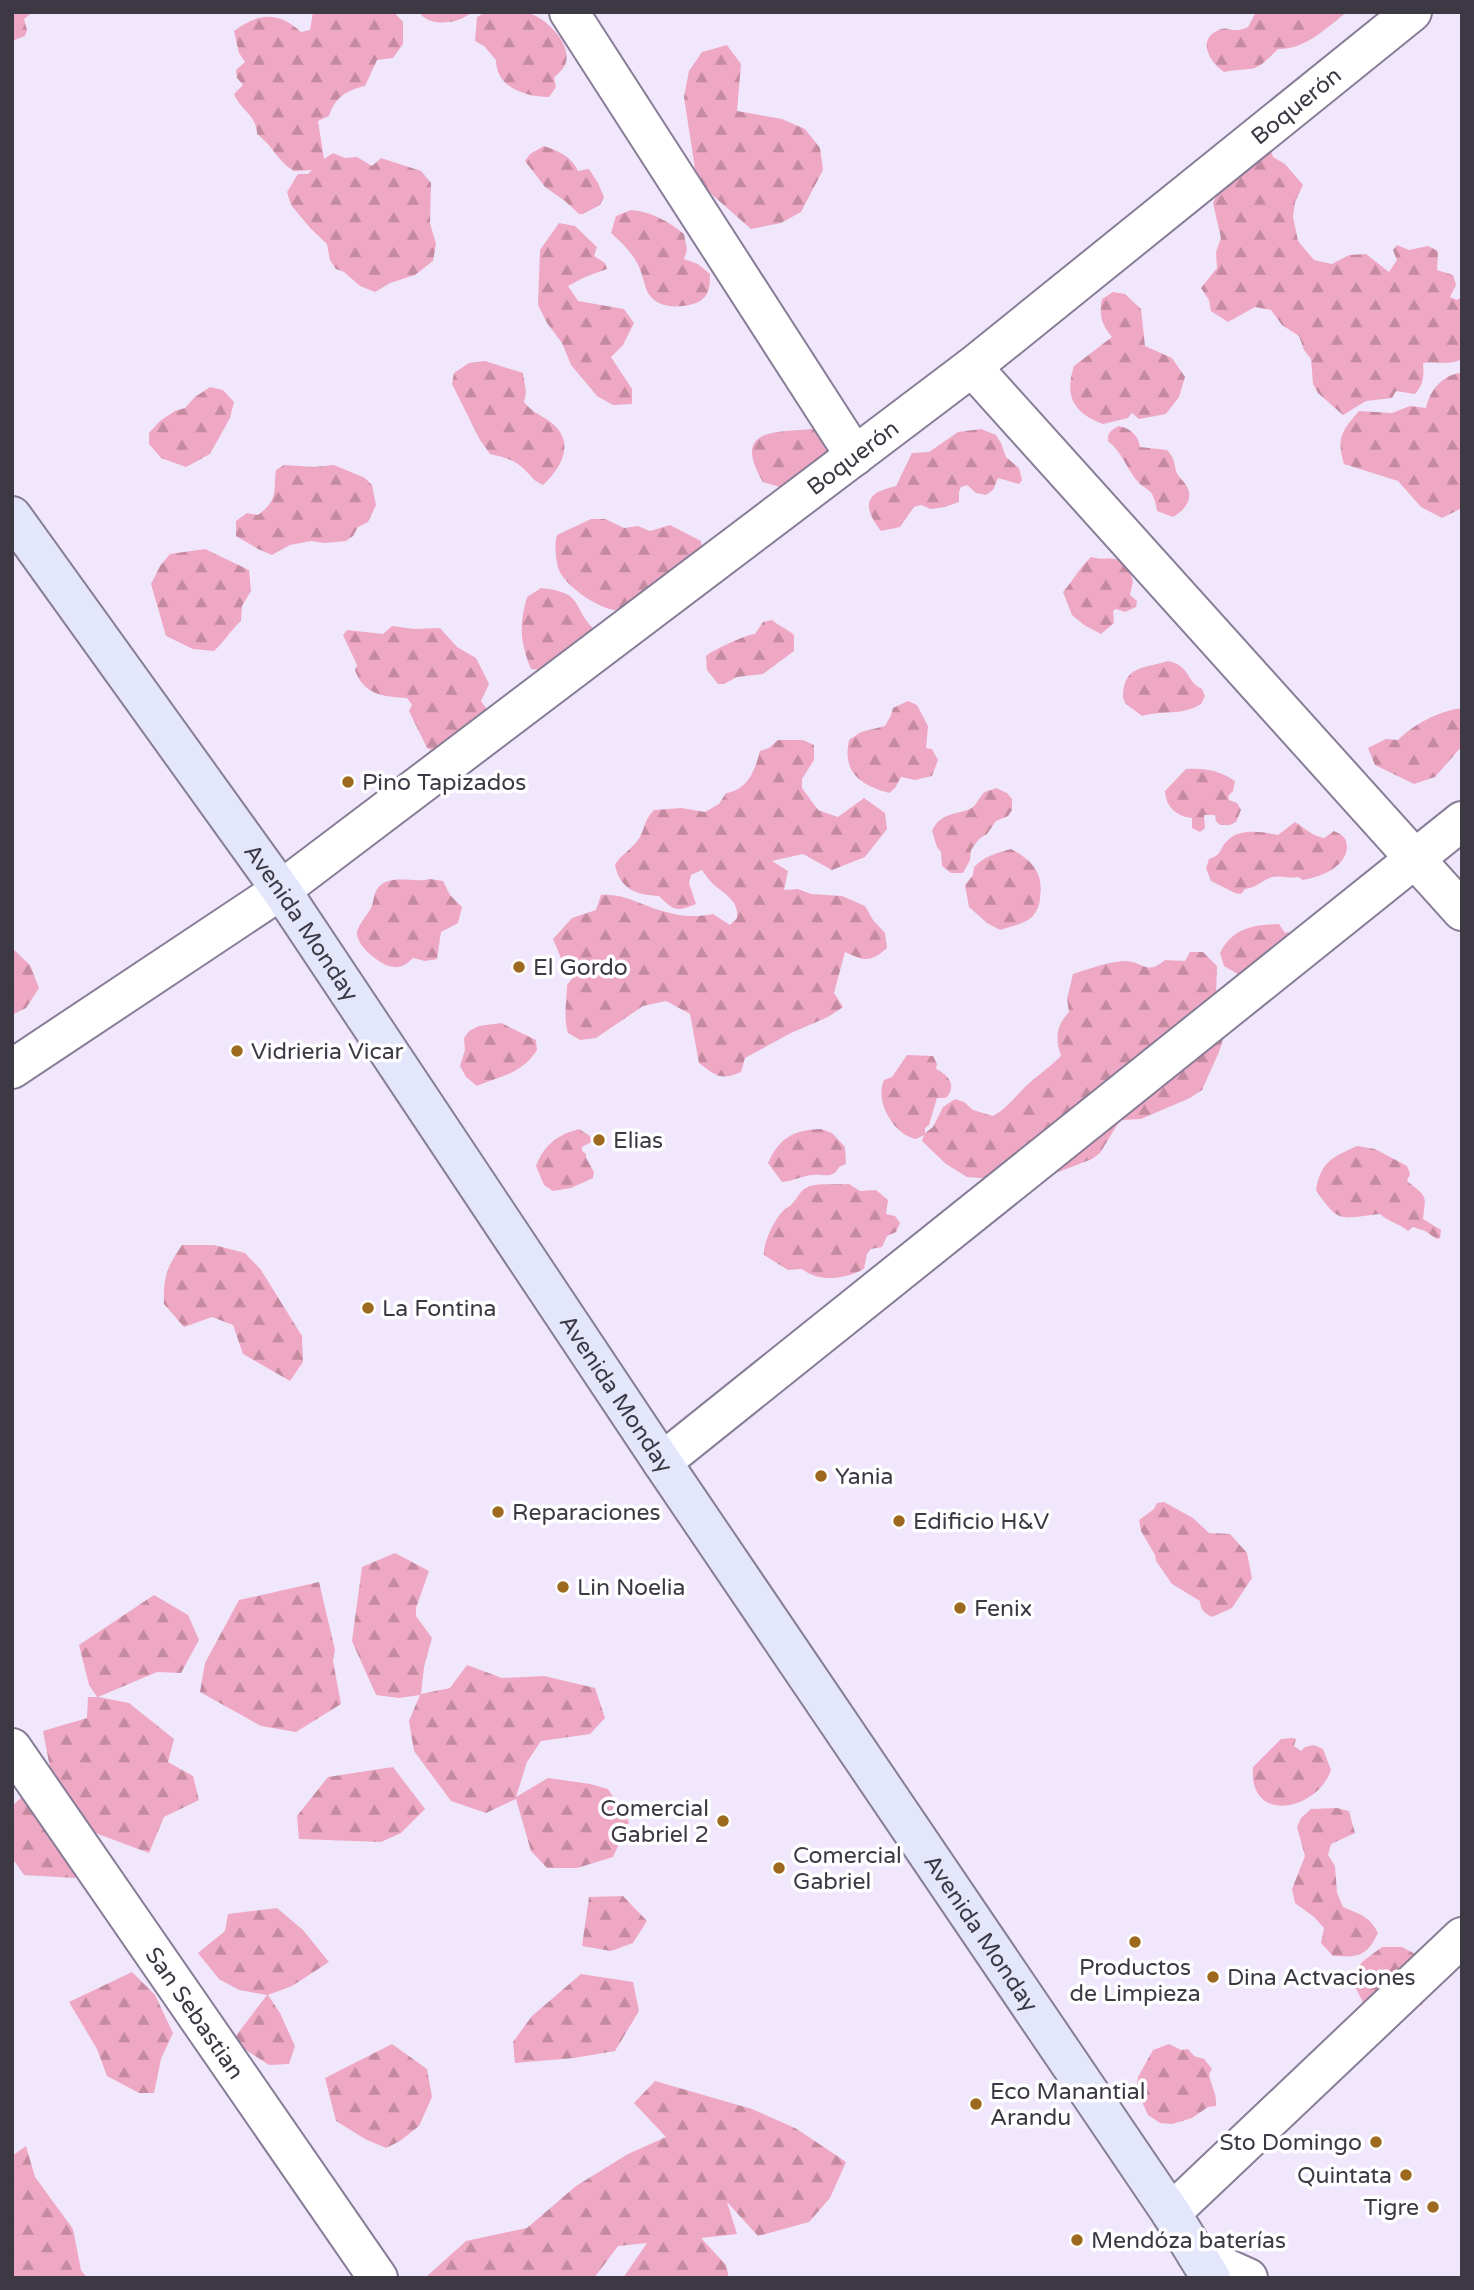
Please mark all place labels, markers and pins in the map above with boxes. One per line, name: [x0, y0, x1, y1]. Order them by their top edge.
place label: Pino Tapizados: [362, 769, 526, 797]
marker: Pino Tapizados: [340, 774, 356, 790]
place label: El Gordo: [533, 954, 628, 982]
marker: El Gordo: [511, 959, 527, 975]
place label: Vidrieria Vicar: [251, 1038, 404, 1066]
marker: Vidrieria Vicar: [229, 1043, 245, 1059]
place label: Elias: [613, 1127, 663, 1155]
marker: Elias: [591, 1132, 607, 1148]
place label: La Fontina: [382, 1295, 496, 1323]
marker: La Fontina: [360, 1300, 376, 1316]
place label: Yania: [835, 1463, 893, 1491]
marker: Yania: [813, 1468, 829, 1484]
place label: Reparaciones: [512, 1499, 661, 1527]
marker: Reparaciones: [490, 1504, 506, 1520]
place label: Edificio H&V: [913, 1508, 1049, 1536]
marker: Edificio H&V: [891, 1513, 907, 1529]
place label: Lin Noelia: [577, 1574, 686, 1602]
marker: Lin Noelia: [555, 1579, 571, 1595]
place label: Fenix: [974, 1595, 1032, 1623]
marker: Fenix: [952, 1600, 968, 1616]
place label: Comercial Gabriel 2: [600, 1795, 709, 1849]
marker: Comercial Gabriel 2: [715, 1813, 731, 1829]
place label: Comercial Gabriel: [793, 1842, 902, 1896]
marker: Comercial Gabriel: [771, 1860, 787, 1876]
marker: Productos de Limpieza: [1127, 1934, 1143, 1950]
place label: Productos de Limpieza: [1069, 1954, 1201, 2008]
place label: Dina Actvaciones: [1227, 1964, 1416, 1992]
marker: Dina Actvaciones: [1205, 1969, 1221, 1985]
place label: Eco Manantial Arandu: [990, 2078, 1145, 2132]
marker: Eco Manantial Arandu: [968, 2096, 984, 2112]
place label: Sto Domingo: [1220, 2129, 1362, 2157]
marker: Sto Domingo: [1368, 2134, 1384, 2150]
place label: Quintata: [1297, 2162, 1392, 2190]
marker: Quintata: [1398, 2167, 1414, 2183]
place label: Tigre: [1364, 2194, 1419, 2222]
marker: Tigre: [1425, 2199, 1441, 2215]
place label: Mendóza baterías: [1091, 2227, 1286, 2255]
marker: Mendóza baterías: [1069, 2232, 1085, 2248]

